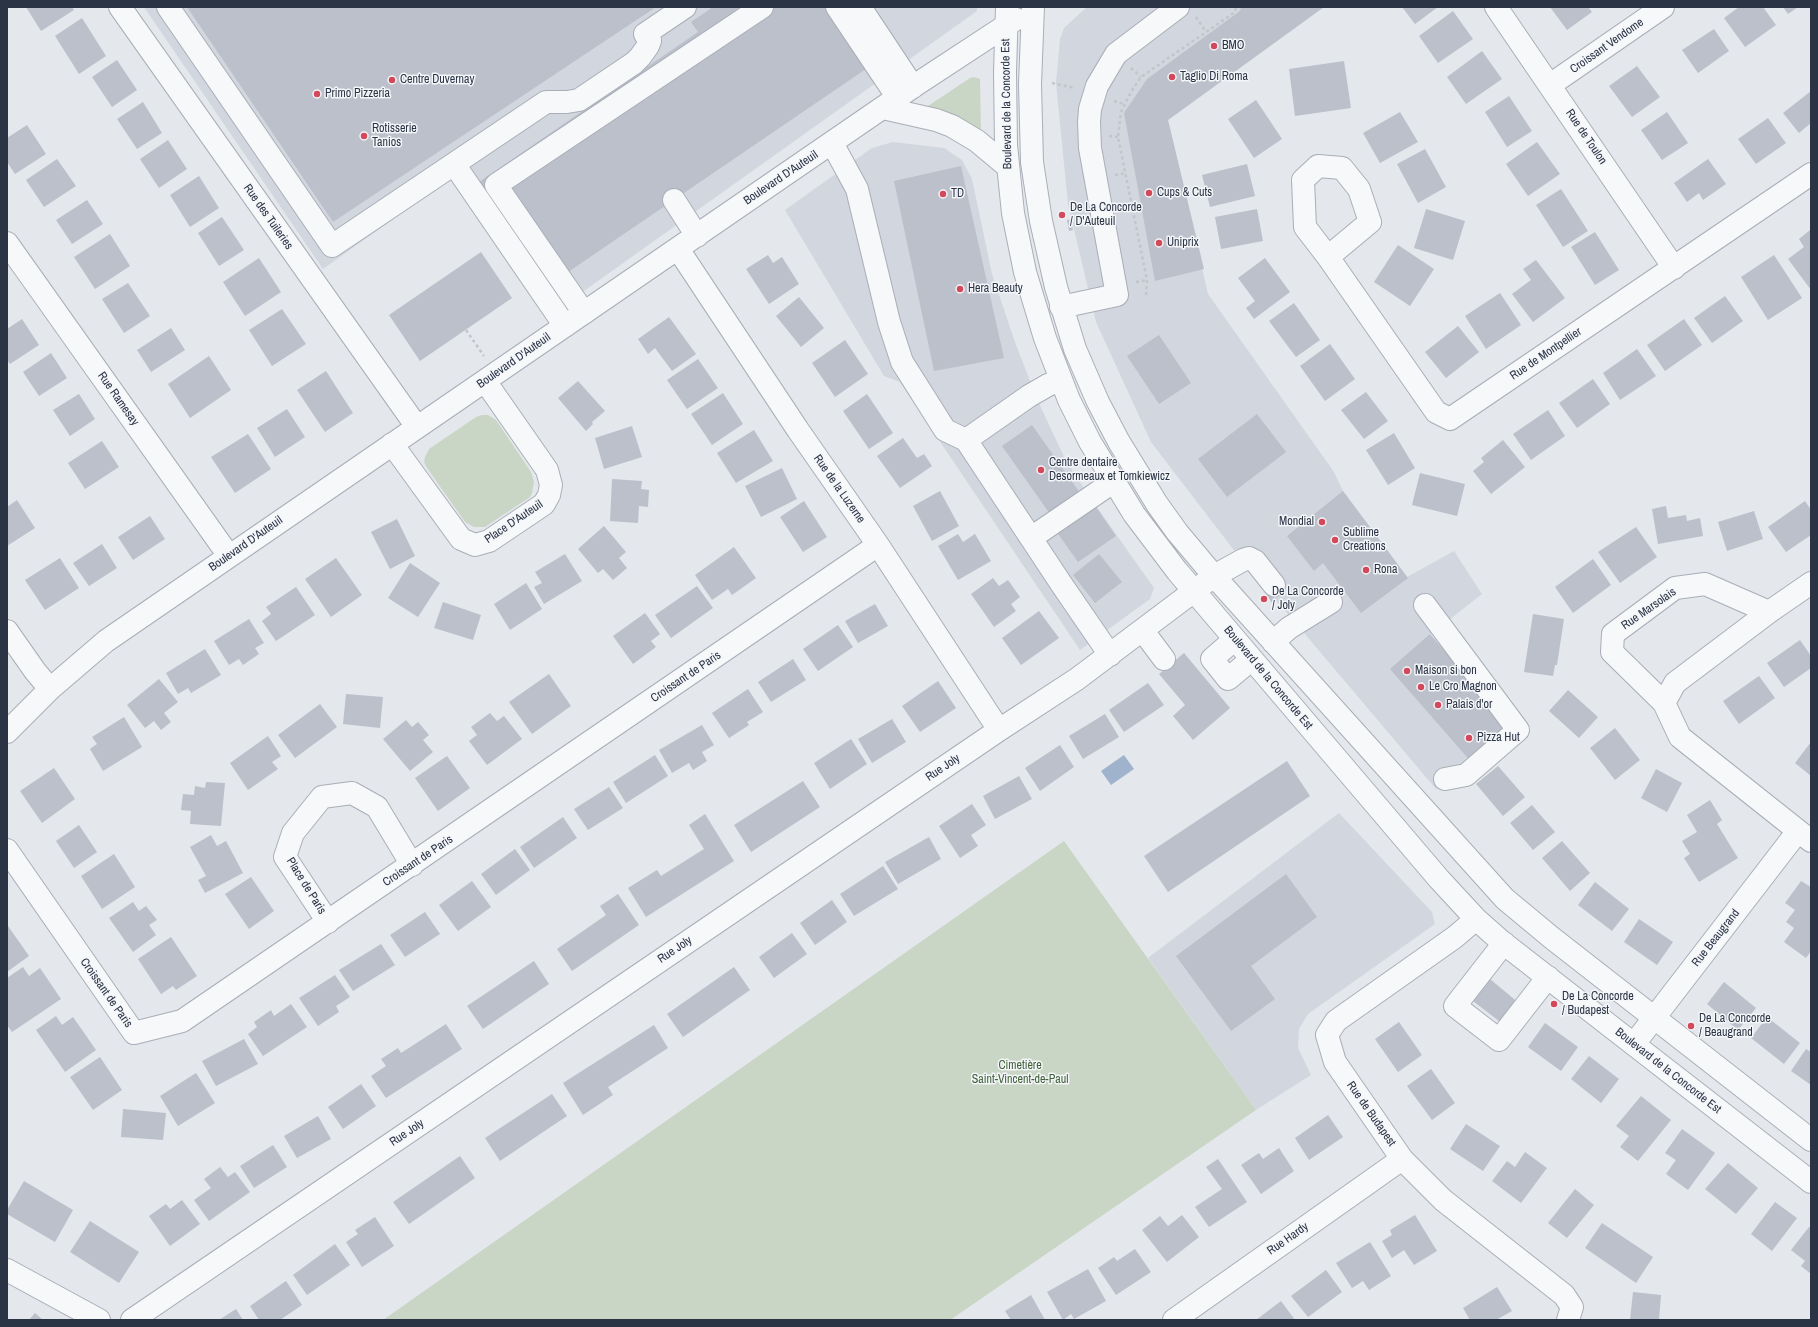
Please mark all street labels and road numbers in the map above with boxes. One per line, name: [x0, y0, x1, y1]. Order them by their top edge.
street label: Croissant Vendome: [1567, 15, 1647, 77]
street label: Boulevard de la Concorde Est: [999, 39, 1015, 169]
street label: Rue de Toulon: [1562, 107, 1610, 167]
street label: Boulevard D'Auteuil: [741, 148, 821, 208]
street label: Rue des Tuileries: [240, 181, 296, 253]
street label: Rue de Montpellier: [1508, 325, 1584, 383]
street label: Boulevard D'Auteuil: [474, 330, 554, 392]
street label: Rue Ramesay: [94, 369, 142, 429]
street label: Rue de la Luzerne: [810, 452, 868, 526]
street label: Place D'Auteuil: [482, 497, 546, 547]
street label: Boulevard D'Auteuil: [206, 513, 286, 575]
street label: Rue Marsolais: [1619, 585, 1679, 633]
street label: Boulevard de la Concorde Est: [1220, 623, 1316, 733]
street label: Croissant de Paris: [648, 648, 724, 706]
street label: Rue Joly: [923, 751, 963, 785]
street label: Croissant de Paris: [380, 832, 456, 890]
street label: Place de Paris: [283, 855, 329, 917]
street label: Rue Beaugrand: [1689, 906, 1743, 970]
street label: Rue Joly: [655, 933, 695, 967]
street label: Croissant de Paris: [77, 955, 135, 1031]
street label: Boulevard de la Concorde Est: [1612, 1025, 1724, 1117]
street label: Rue de Budapest: [1343, 1079, 1399, 1149]
street label: Rue Joly: [387, 1116, 427, 1150]
street label: Rue Hardy: [1265, 1220, 1311, 1258]

